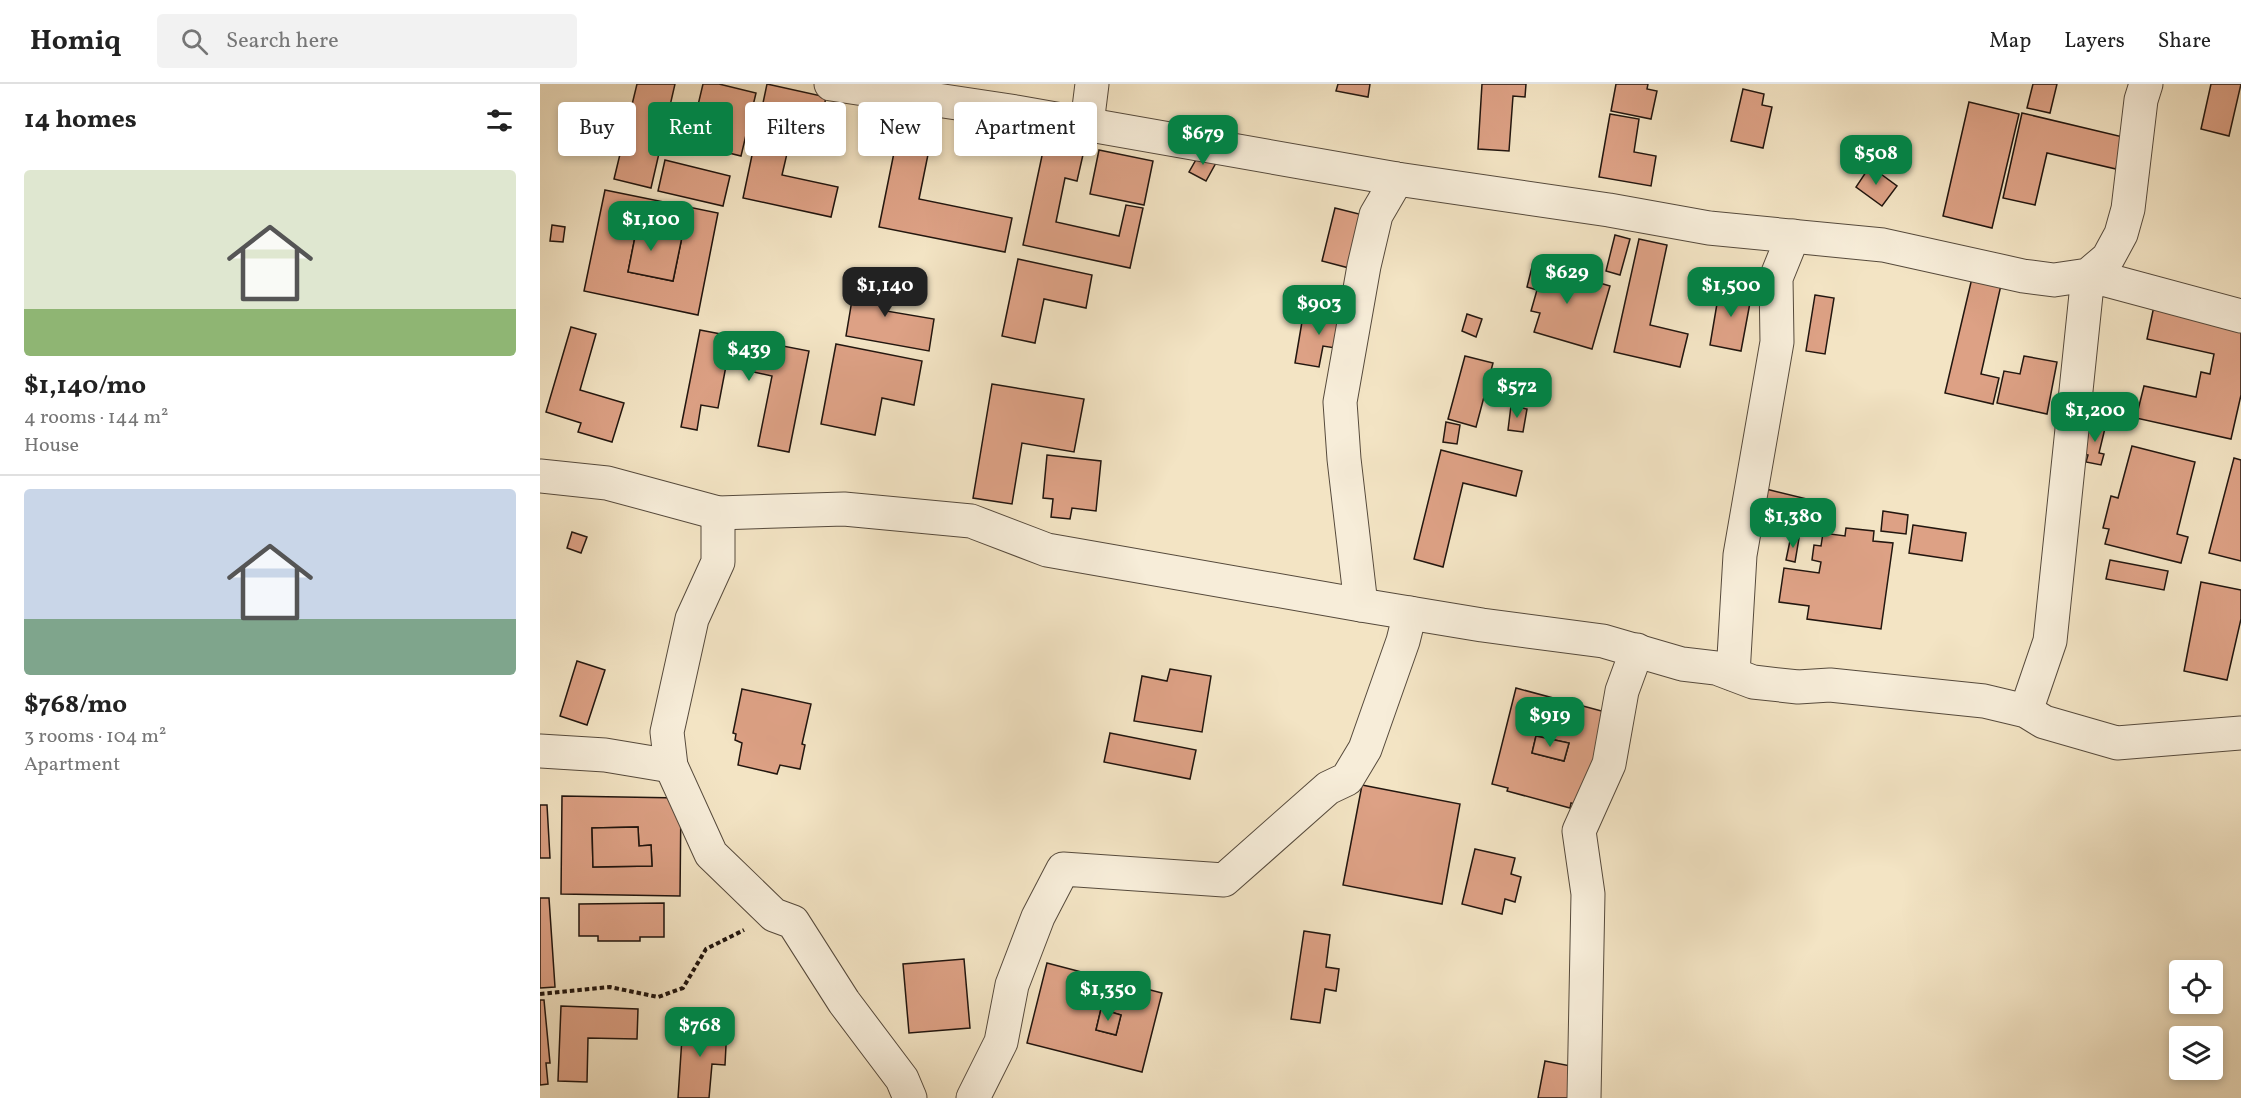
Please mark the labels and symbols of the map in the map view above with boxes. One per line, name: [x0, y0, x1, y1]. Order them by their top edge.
pin: $679: [1167, 115, 1239, 166]
pin: $508: [1840, 135, 1912, 186]
pin: $1,100: [602, 201, 700, 252]
pin: $629: [1531, 254, 1603, 305]
pin: $1,140: [836, 267, 934, 318]
pin: $1,500: [1682, 267, 1780, 318]
pin: $903: [1283, 285, 1355, 336]
pin: $439: [713, 331, 785, 382]
pin: $572: [1481, 368, 1553, 419]
pin: $1,200: [2046, 392, 2144, 443]
pin: $1,380: [1744, 498, 1842, 549]
pin: $919: [1514, 697, 1586, 748]
pin: $1,350: [1059, 971, 1157, 1022]
pin: $768: [664, 1007, 736, 1058]

